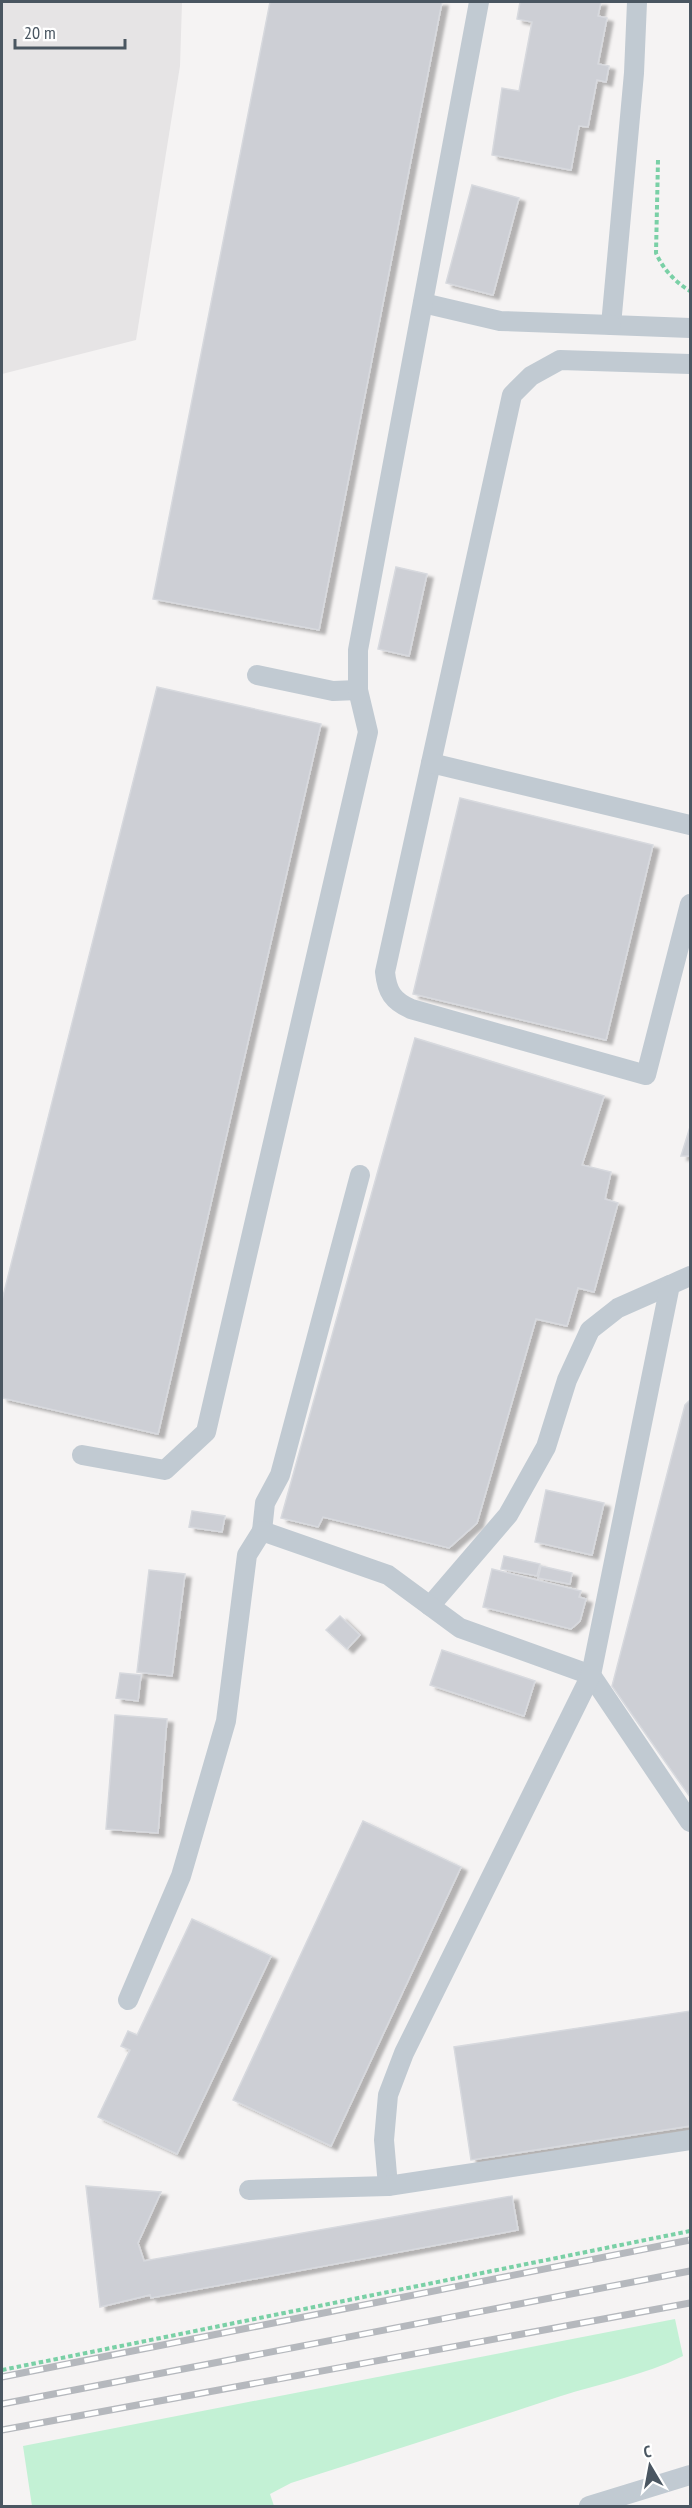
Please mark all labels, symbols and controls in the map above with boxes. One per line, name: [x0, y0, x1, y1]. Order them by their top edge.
scale bar: [15, 12, 124, 50]
text: 20 m: [24, 21, 56, 44]
north arrow: [620, 2436, 680, 2496]
text: С: [642, 2441, 653, 2462]

